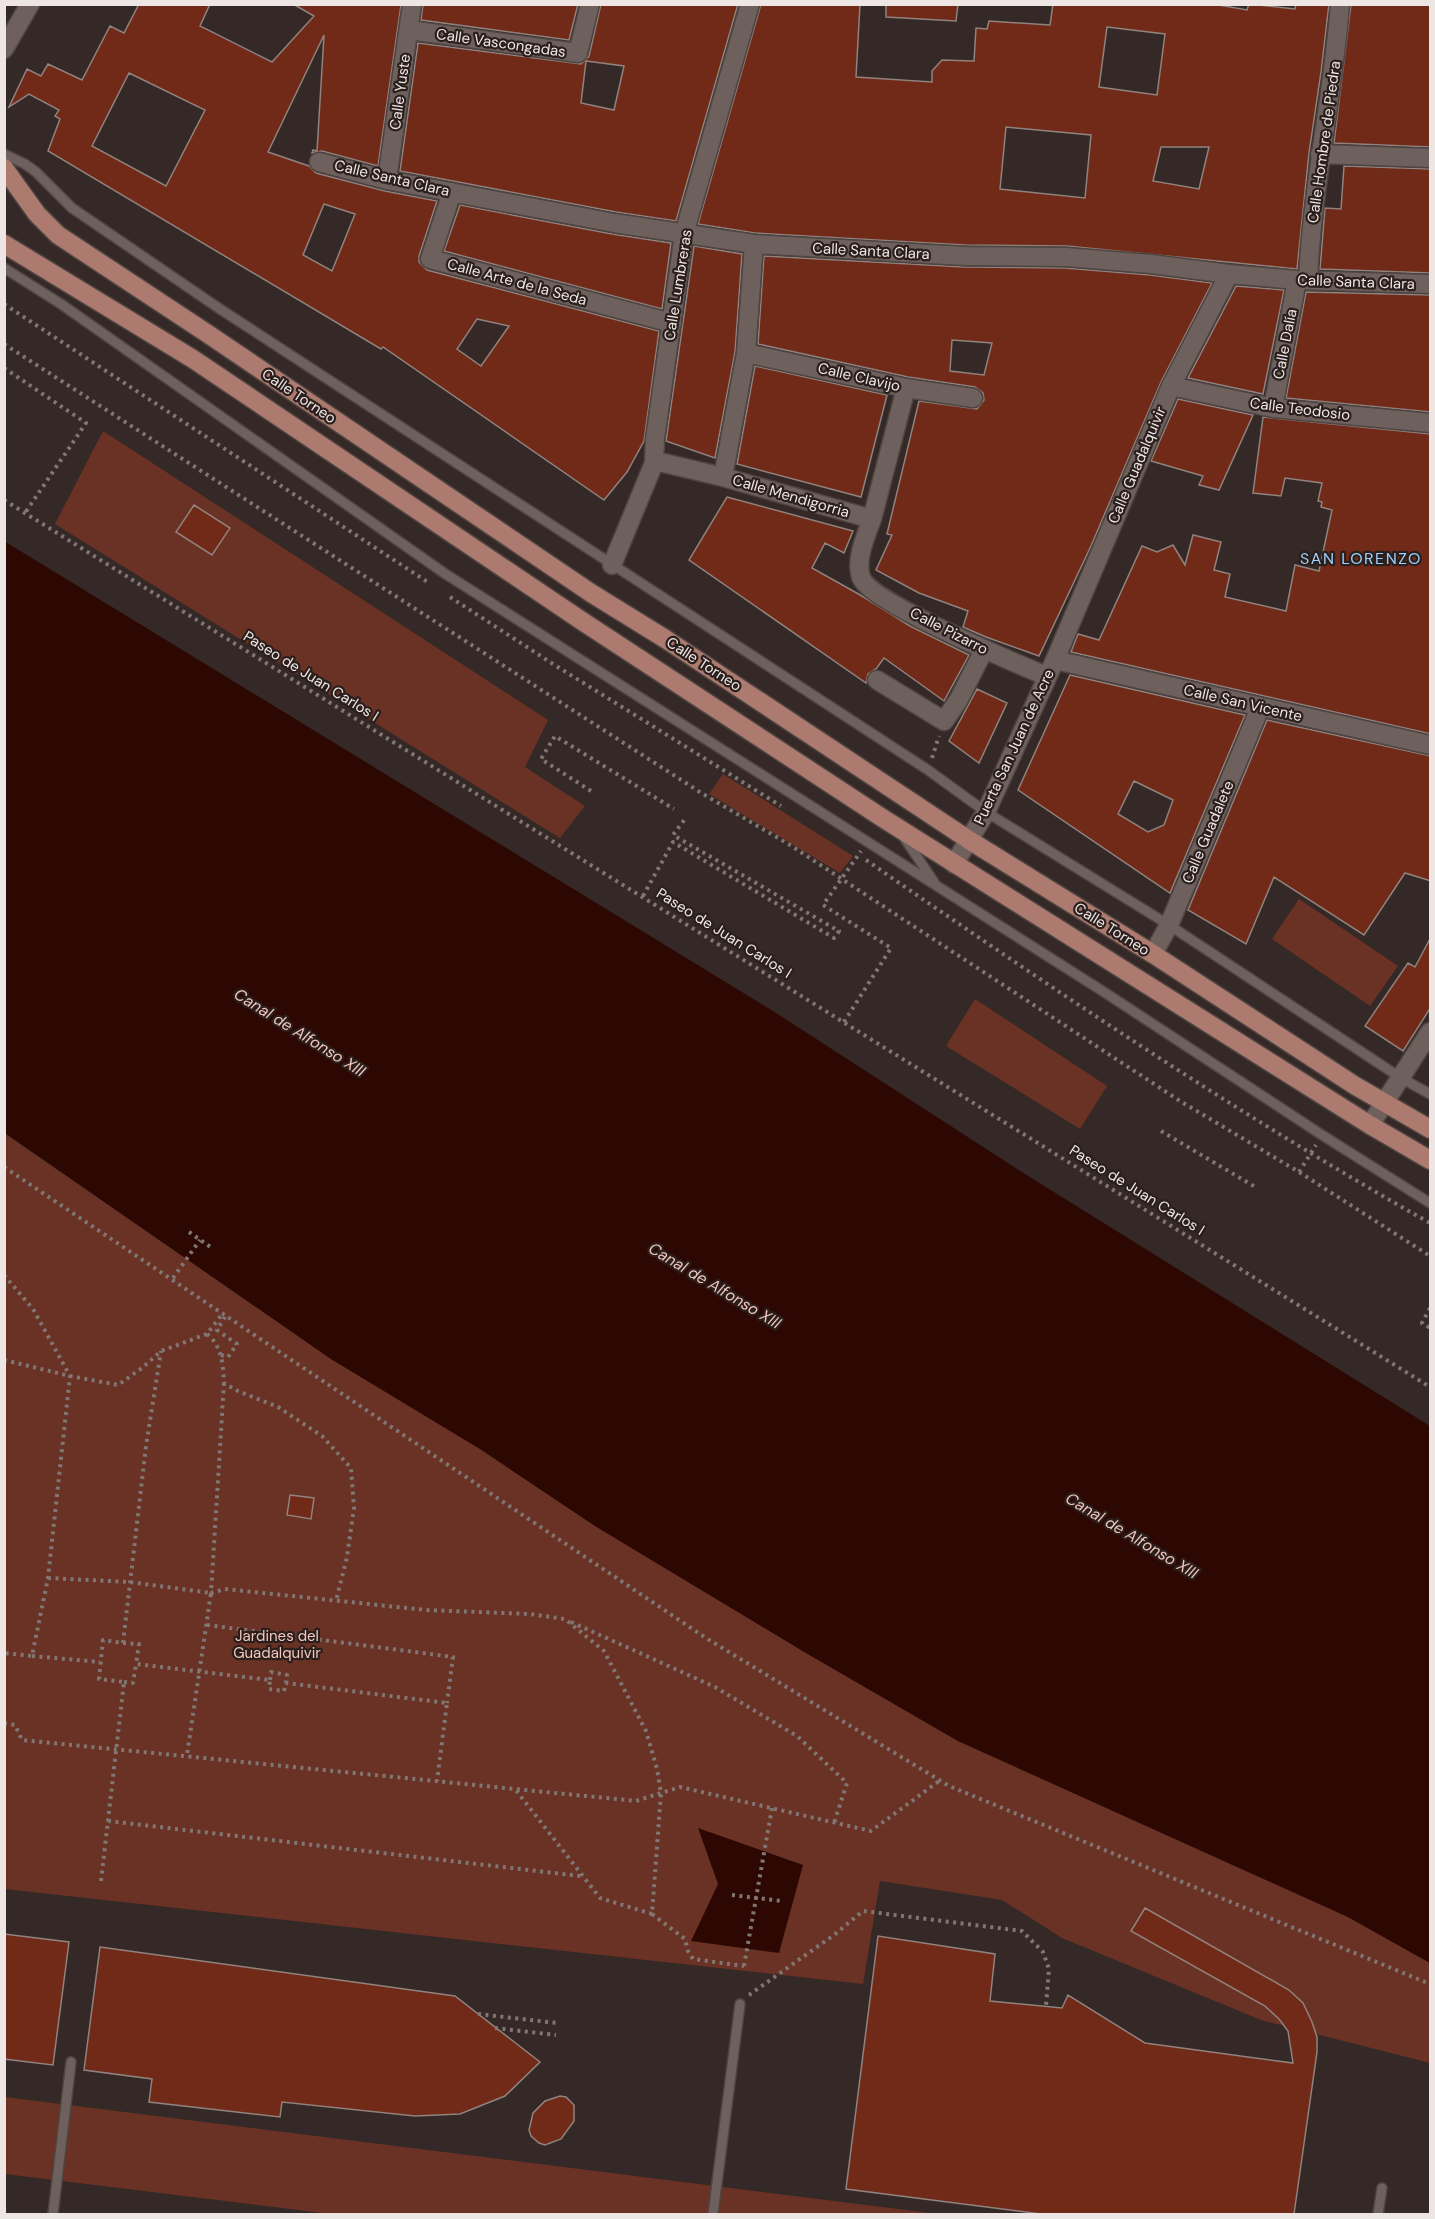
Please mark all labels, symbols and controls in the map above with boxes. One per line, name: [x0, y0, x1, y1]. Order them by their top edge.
street label: Calle Vascongadas: [435, 24, 567, 62]
street label: Calle Yuste: [385, 53, 415, 131]
street label: Calle Hombre de Piedra: [1303, 60, 1345, 224]
street label: Calle Santa Clara: [332, 155, 452, 201]
street label: Calle Lumbreras: [659, 228, 697, 342]
street label: Calle Santa Clara: [812, 238, 930, 264]
street label: Calle Arte de la Seda: [445, 254, 589, 310]
street label: Calle Santa Clara: [1297, 270, 1415, 294]
street label: Calle Dalía: [1268, 307, 1302, 381]
street label: Calle Clavijo: [816, 358, 902, 396]
street label: Calle Torneo: [258, 364, 340, 428]
street label: Calle Teodosio: [1249, 393, 1351, 425]
street label: Calle Guadalquivir: [1103, 403, 1171, 527]
street label: Calle Mendigorria: [730, 470, 852, 522]
district label: SAN LORENZO: [1300, 548, 1422, 569]
street label: Calle Pizarro: [907, 603, 992, 659]
street label: Paseo de Juan Carlos I: [240, 626, 382, 726]
street label: Calle Torneo: [663, 632, 745, 696]
street label: Puerta San Juan de Acre: [969, 666, 1059, 828]
street label: Calle San Vicente: [1182, 680, 1304, 726]
street label: Calle Guadalete: [1177, 778, 1239, 886]
street label: Paseo de Juan Carlos I: [653, 883, 795, 983]
street label: Calle Torneo: [1070, 898, 1154, 960]
water label: Canal de Alfonso XIII: [230, 983, 370, 1081]
street label: Paseo de Juan Carlos I: [1066, 1140, 1208, 1240]
water label: Canal de Alfonso XIII: [645, 1238, 785, 1333]
water label: Canal de Alfonso XIII: [1062, 1488, 1202, 1583]
park label: Jardines del Guadalquivir: [233, 1626, 321, 1663]

